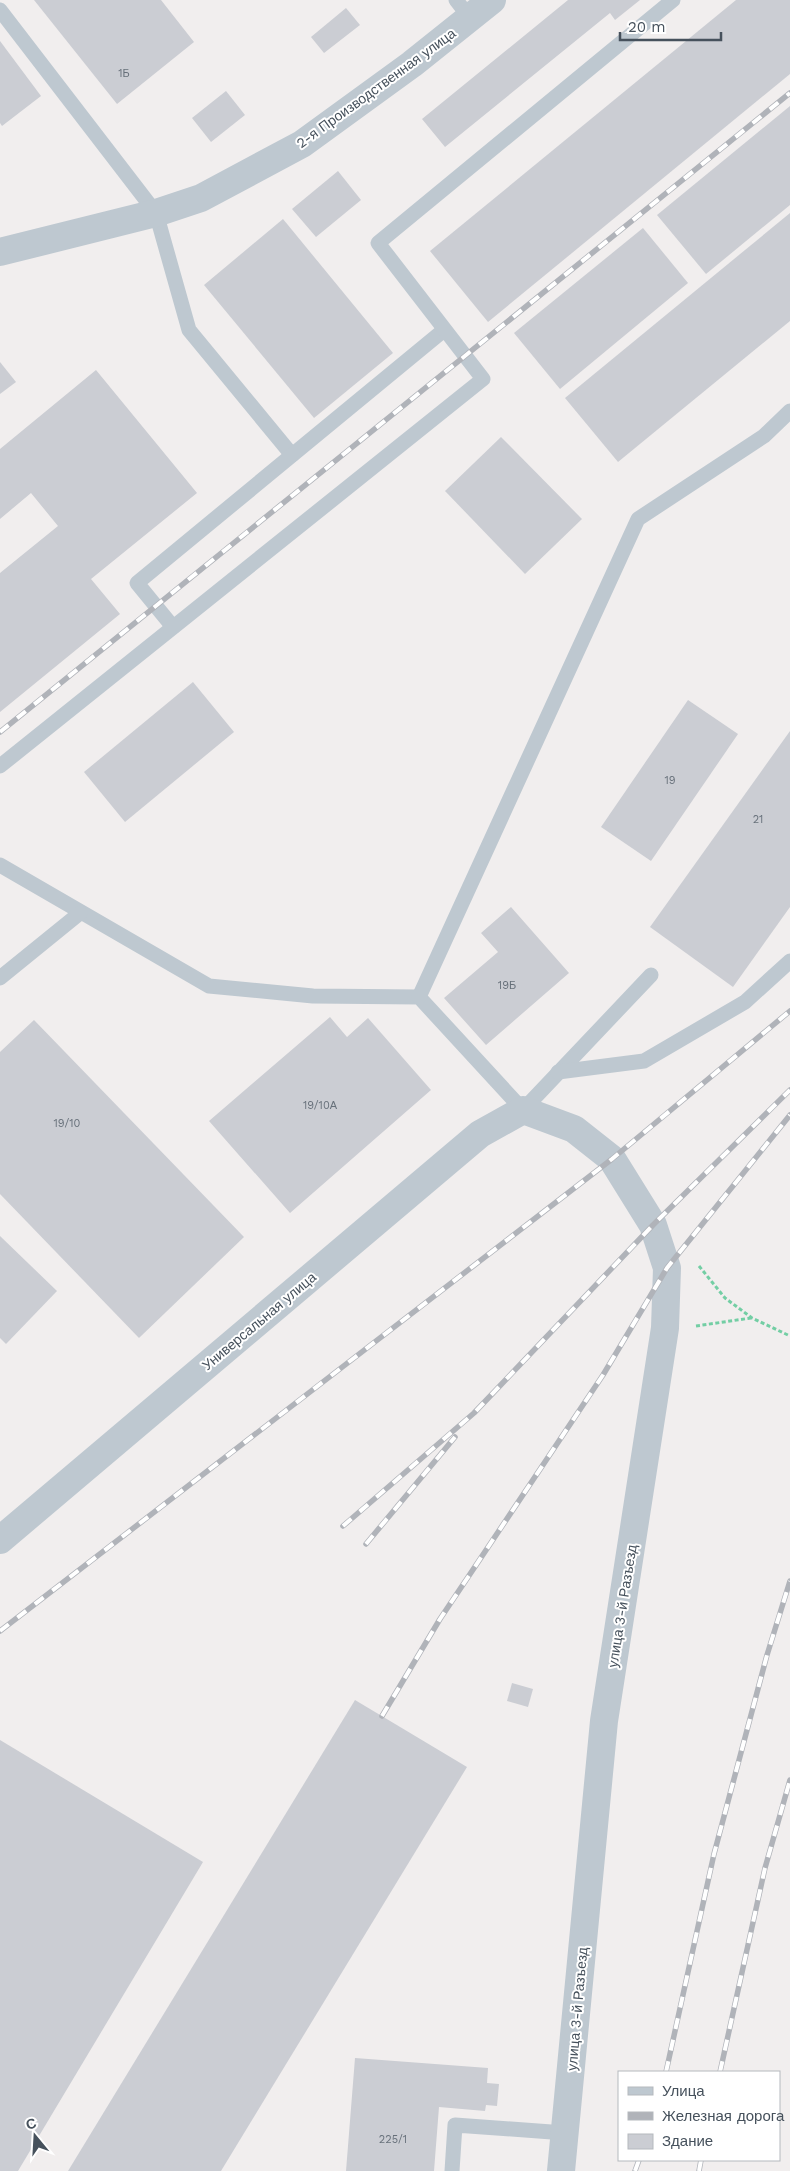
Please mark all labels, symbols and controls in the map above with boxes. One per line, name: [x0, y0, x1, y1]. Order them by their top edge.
scale bar: [620, 10, 721, 42]
text: 20 m: [628, 18, 666, 36]
street label: 2-я Производственная улица: [293, 25, 459, 151]
house number: 1Б: [118, 67, 130, 80]
house number: 19: [664, 774, 676, 787]
house number: 21: [753, 813, 763, 826]
house number: 19Б: [498, 979, 516, 992]
house number: 19/10А: [303, 1099, 338, 1112]
house number: 19/10: [54, 1117, 81, 1130]
street label: Универсальная улица: [199, 1269, 319, 1373]
street label: улица 3-й Разъезд: [604, 1543, 640, 1669]
street label: улица 3-й Разъезд: [564, 1946, 590, 2072]
legend: [618, 2071, 780, 2161]
text: Улица: [662, 2082, 705, 2100]
text: Железная дорога: [662, 2107, 785, 2125]
north arrow: [10, 2111, 60, 2161]
text: С: [24, 2114, 38, 2133]
text: Здание: [662, 2132, 713, 2150]
house number: 225/1: [379, 2133, 407, 2146]

